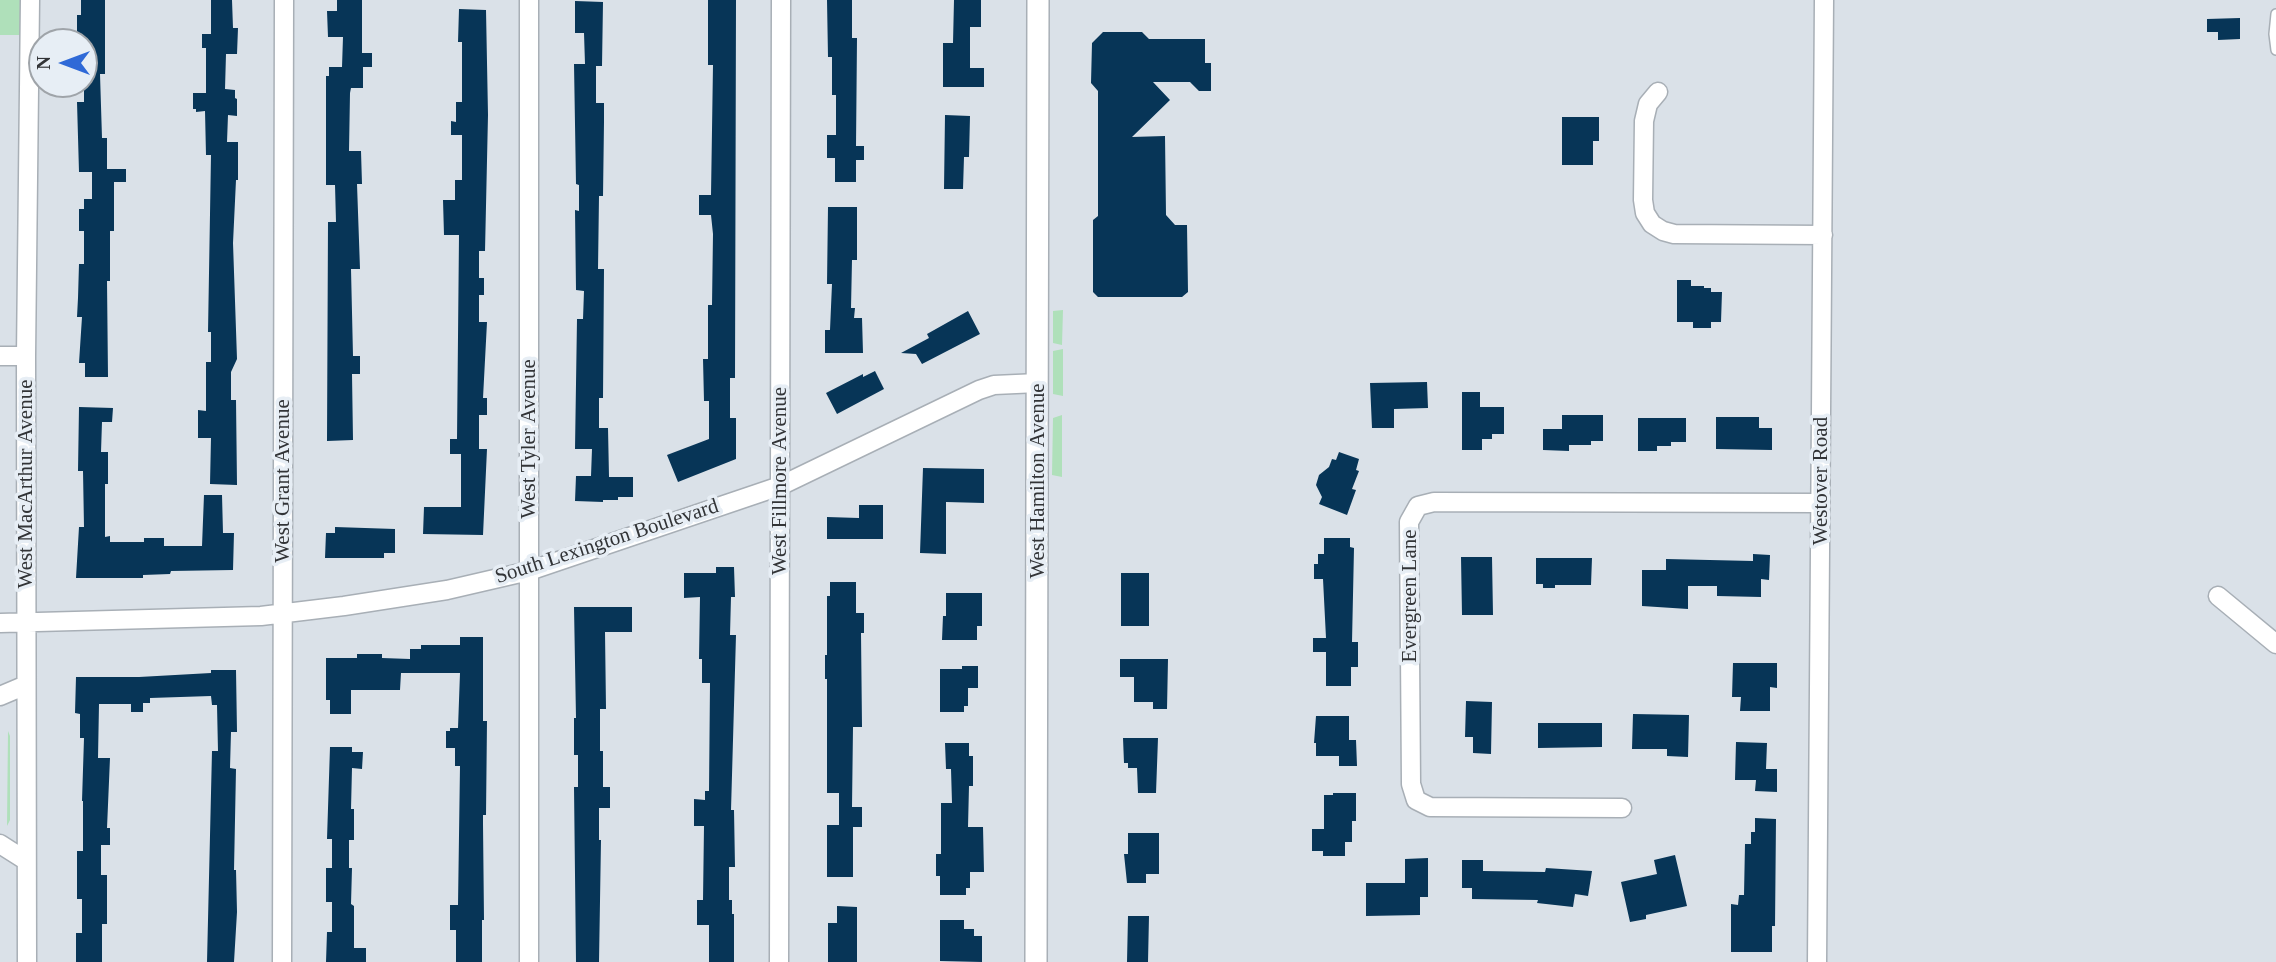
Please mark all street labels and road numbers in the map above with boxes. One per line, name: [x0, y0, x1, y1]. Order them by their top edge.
street label: West Tyler Avenue: [516, 359, 542, 519]
street label: West MacArthur Avenue: [13, 379, 39, 589]
street label: West Hamilton Avenue: [1025, 383, 1051, 579]
street label: West Fillmore Avenue: [767, 387, 793, 575]
street label: West Grant Avenue: [270, 399, 296, 563]
street label: Westover Road: [1808, 417, 1834, 545]
street label: South Lexington Boulevard: [492, 494, 722, 590]
street label: Evergreen Lane: [1397, 529, 1423, 663]

